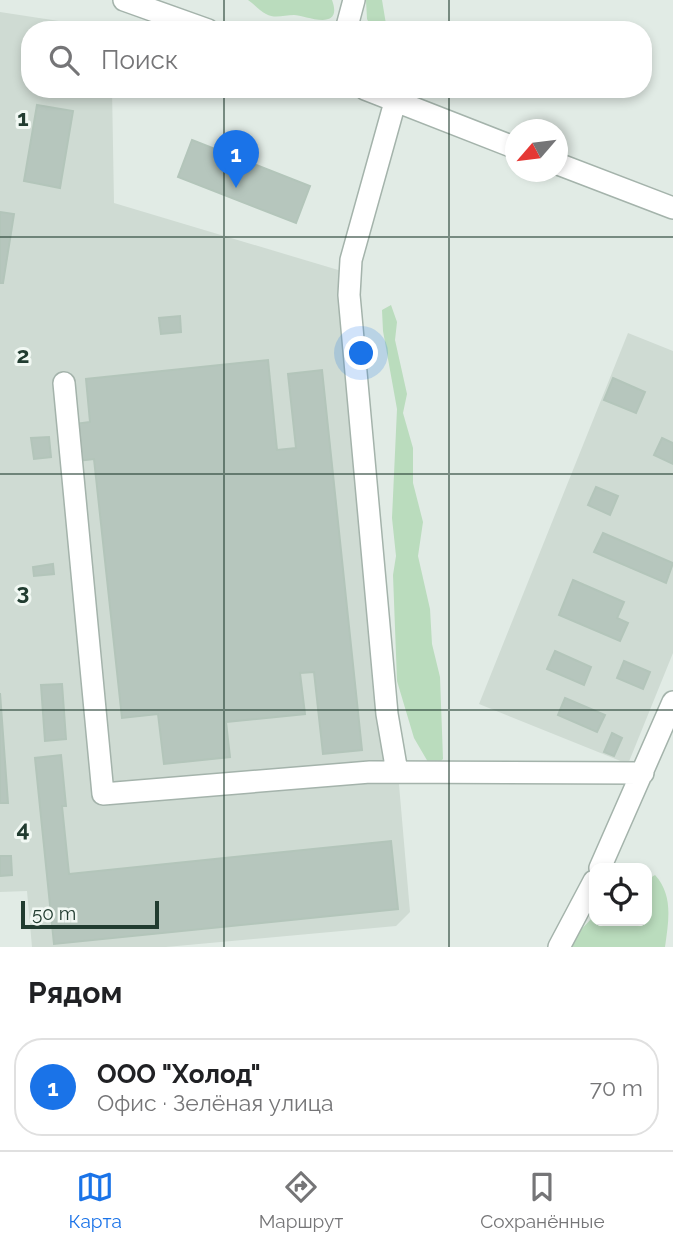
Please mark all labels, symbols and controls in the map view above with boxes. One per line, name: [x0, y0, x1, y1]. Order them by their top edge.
search box: [21, 21, 652, 98]
icon: search: [45, 41, 83, 79]
text: Поиск: [101, 45, 178, 75]
text: 1: [17, 104, 29, 131]
north arrow: [505, 119, 568, 182]
pin: 1: [213, 130, 259, 188]
your location: [344, 336, 378, 370]
text: 2: [17, 341, 29, 368]
text: 3: [17, 578, 29, 605]
text: 4: [16, 815, 30, 842]
map controls: [589, 863, 652, 926]
button: locate: [589, 863, 652, 926]
scale bar: [21, 898, 159, 930]
text: 50 m: [32, 902, 76, 924]
text: Рядом: [28, 975, 122, 1010]
text: ООО "Холод": [97, 1059, 261, 1089]
text: 1: [47, 1074, 59, 1101]
text: 70 m: [590, 1074, 643, 1101]
text: Офис · Зелёная улица: [97, 1089, 333, 1116]
tab: Карта: [68, 1168, 122, 1232]
tab: Маршрут: [259, 1168, 343, 1232]
tab: Сохранённые: [480, 1168, 605, 1232]

